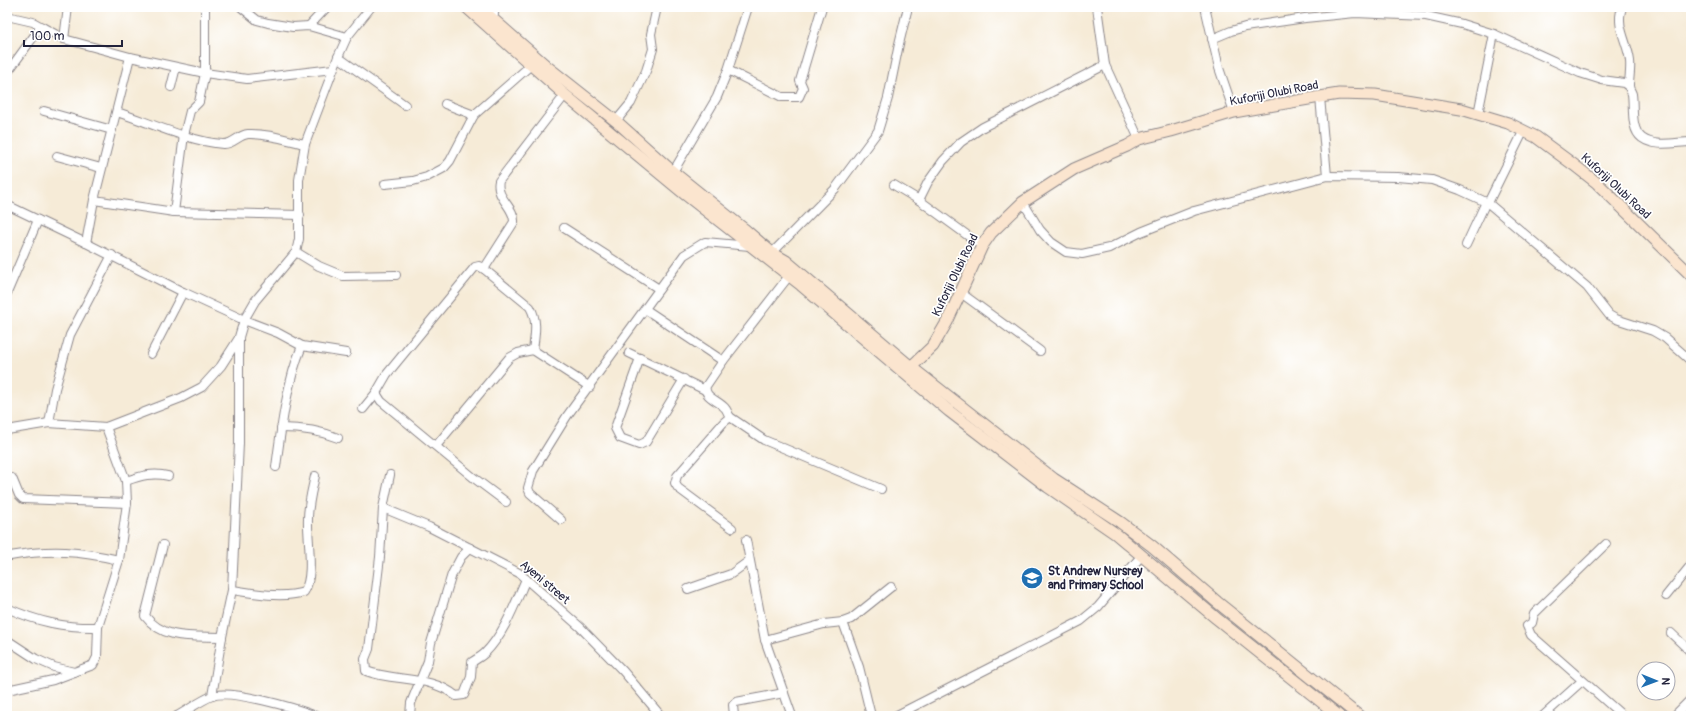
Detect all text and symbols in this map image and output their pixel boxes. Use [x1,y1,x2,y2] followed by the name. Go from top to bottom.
[24,22,122,48] scale bar
[30,29,65,44] text: 100 m
[1228,78,1320,109] street label: Kuforiji Olubi Road
[1578,150,1654,223] street label: Kuforiji Olubi Road
[929,231,982,319] street label: Kuforiji Olubi Road
[517,557,573,608] street label: Ayeni street
[1048,564,1144,593] place label: St Andrew Nursrey and Primary School
[1019,565,1045,591] school or university icon: St Andrew Nursrey and Primary School
[1636,661,1676,701] north arrow
[1659,677,1672,686] text: N

